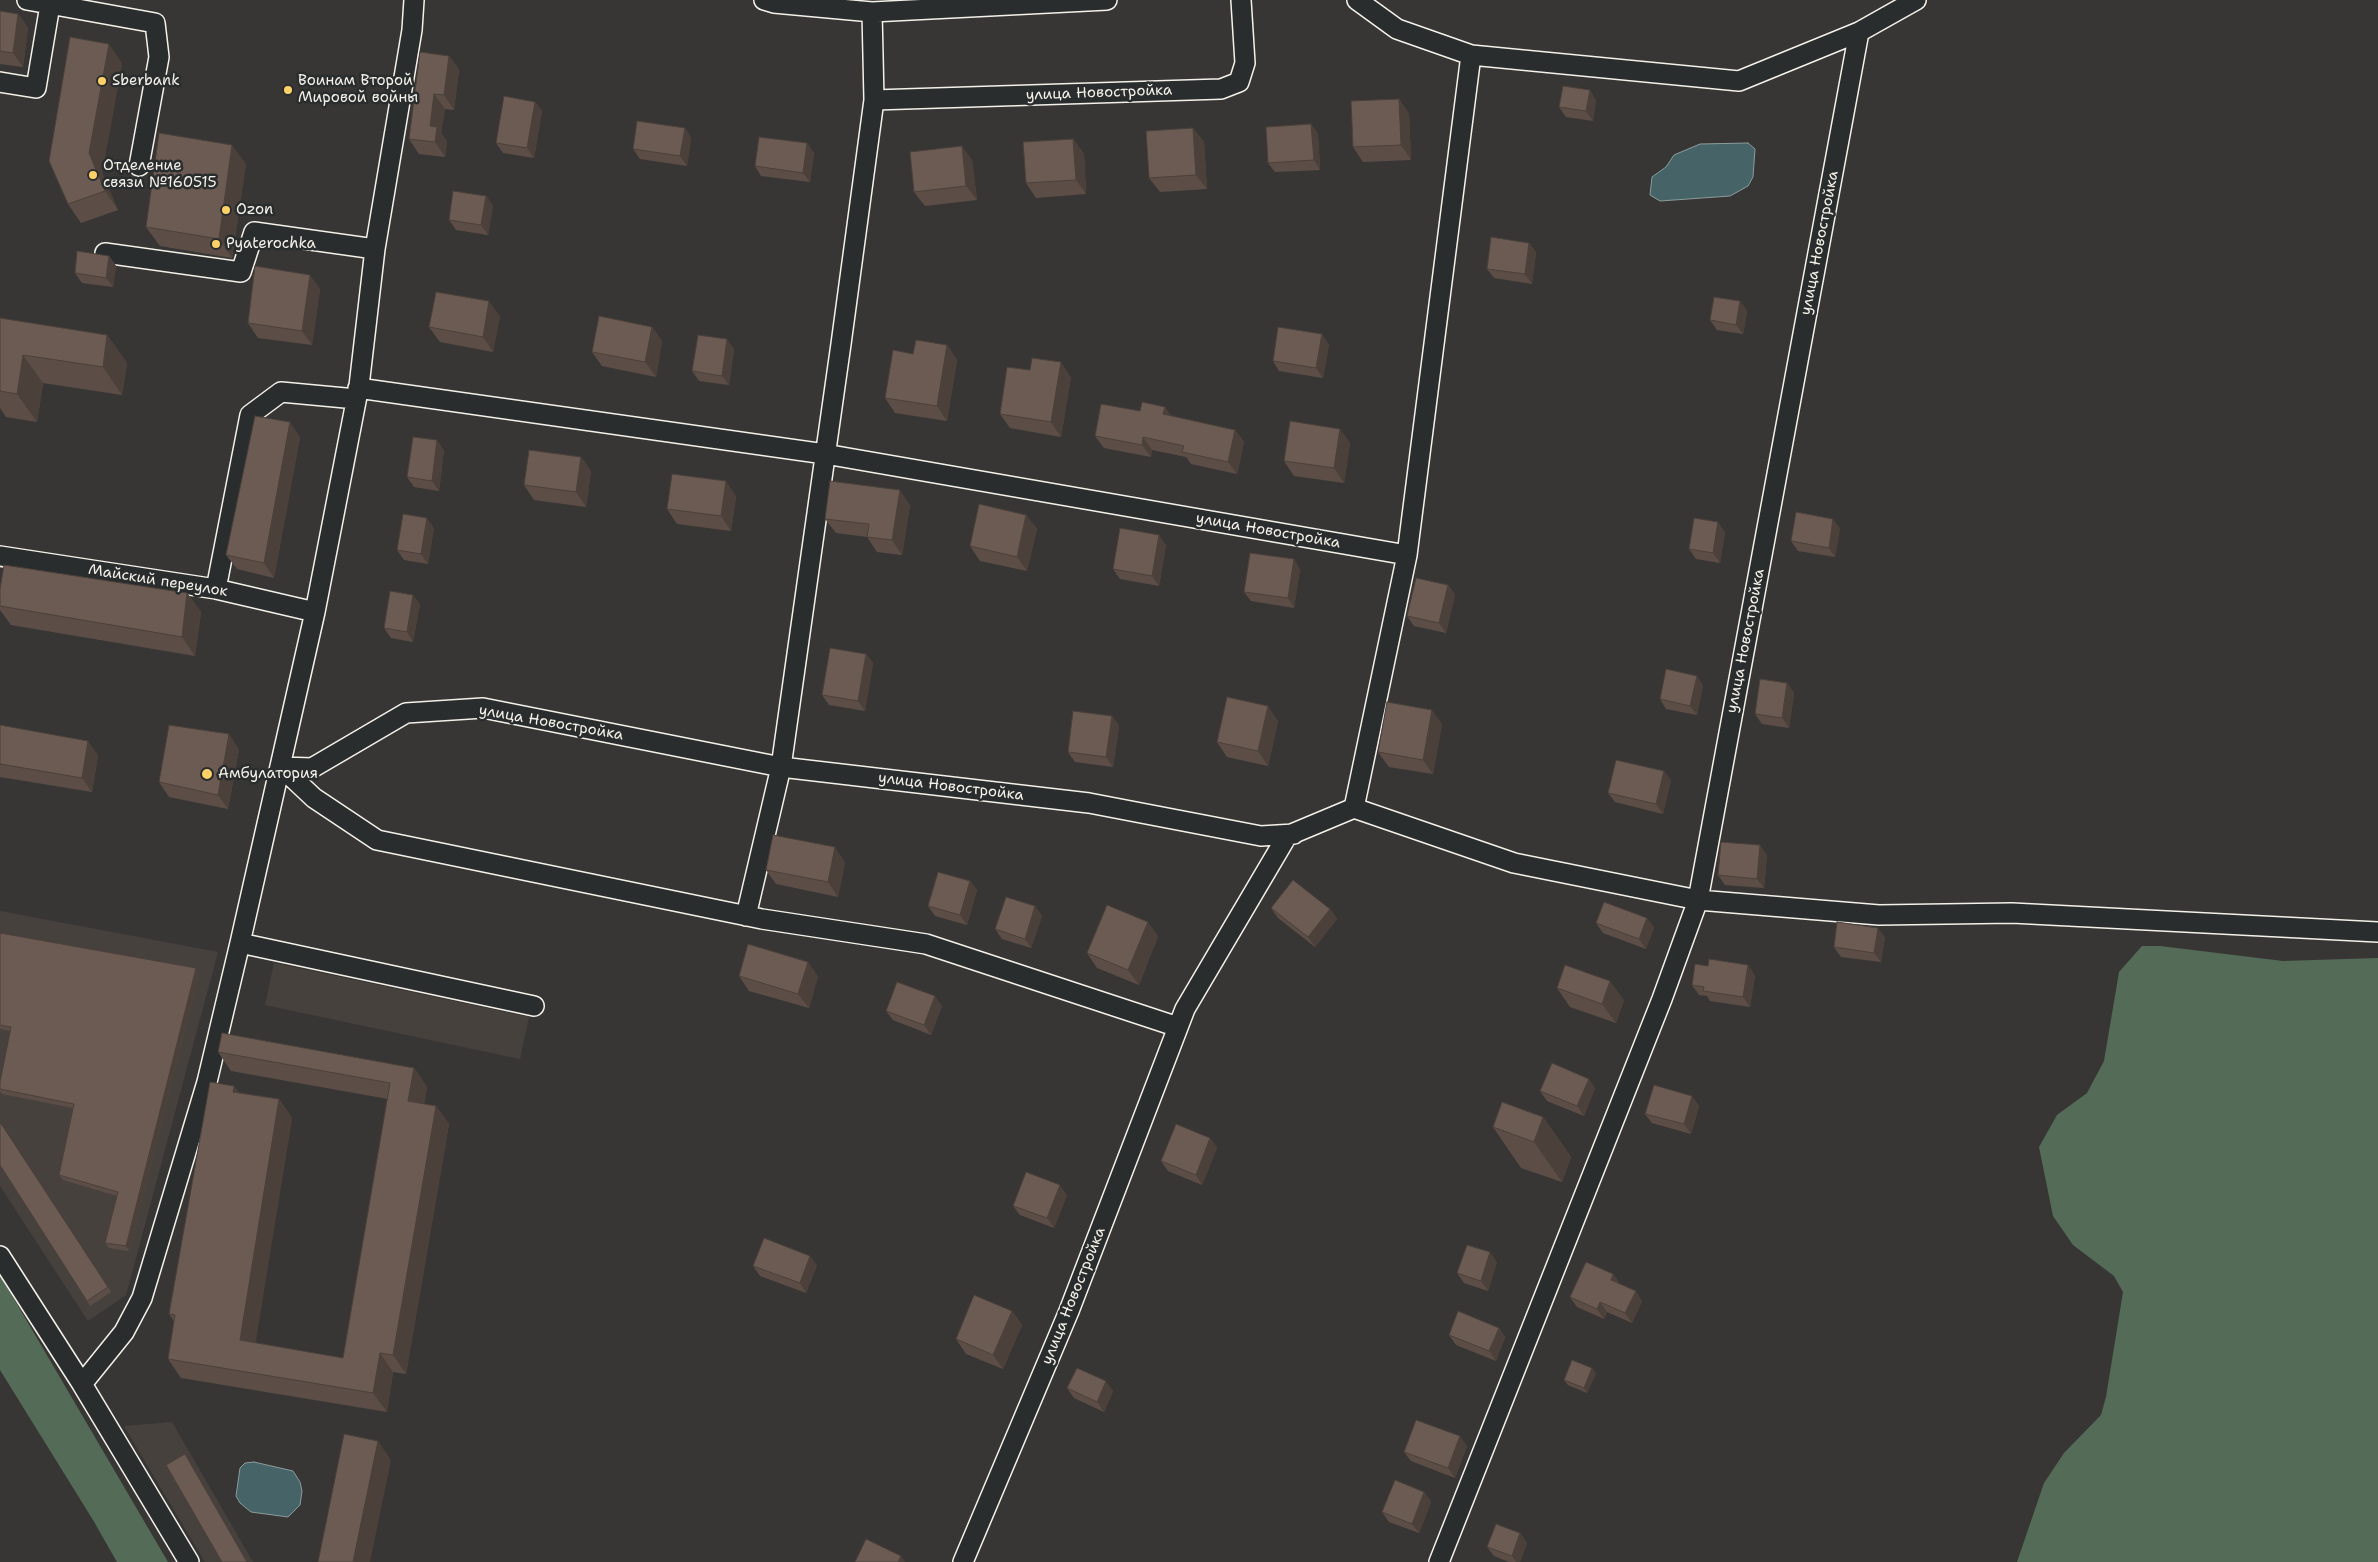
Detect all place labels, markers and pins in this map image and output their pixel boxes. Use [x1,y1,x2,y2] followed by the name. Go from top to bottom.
[112,72,180,90] place label: Sberbank
[298,72,418,107] place label: Воинам Второй Мировой войны
[96,75,108,87] marker: Sberbank
[282,84,294,96] marker: Воинам Второй Мировой войны
[103,157,217,192] place label: Отделение связи №160515
[87,169,99,181] marker: Отделение связи №160515
[236,201,273,219] place label: Ozon
[220,204,232,216] marker: Ozon
[226,235,316,253] place label: Pyaterochka
[210,238,222,250] marker: Pyaterochka
[218,765,318,783] place label: Амбулатория
[200,767,214,781] marker: Амбулатория

